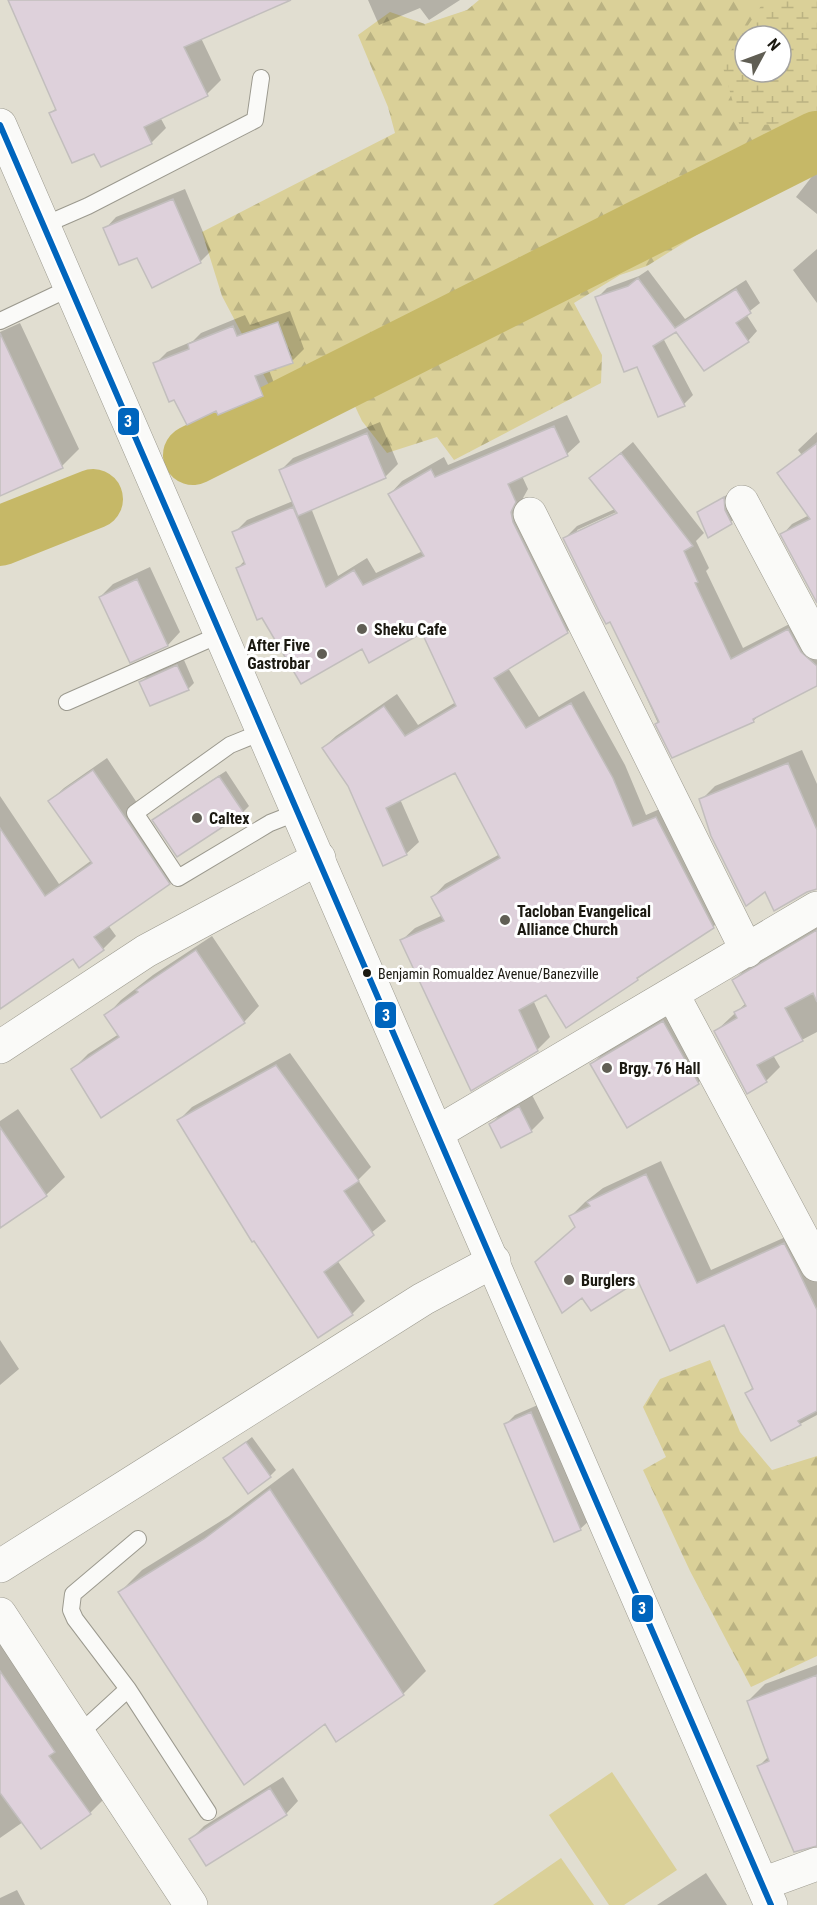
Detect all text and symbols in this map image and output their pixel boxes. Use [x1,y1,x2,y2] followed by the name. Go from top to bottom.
[733,24,793,84] north arrow
[764,35,784,54] text: N
[117,407,140,436] line badge: 3
[124,412,132,431] text: 3
[374,620,447,639] place label: Sheku Cafe
[355,622,369,636] marker: Sheku Cafe
[247,636,310,673] place label: After Five Gastrobar
[315,647,329,661] marker: After Five Gastrobar
[209,809,250,828] place label: Caltex
[190,811,204,825] marker: Caltex
[517,902,651,939] place label: Tacloban Evangelical Alliance Church
[498,913,512,927] marker: Tacloban Evangelical Alliance Church
[378,966,599,982] place label: Benjamin Romualdez Avenue/Banezville
[361,967,373,979] marker: Benjamin Romualdez Avenue/Banezville
[374,1001,397,1029] line badge: 3
[382,1006,390,1025] text: 3
[619,1059,701,1078] place label: Brgy. 76 Hall
[600,1061,614,1075] marker: Brgy. 76 Hall
[581,1271,635,1290] place label: Burglers
[562,1273,576,1287] marker: Burglers
[631,1594,654,1623] line badge: 3
[638,1599,646,1618] text: 3

